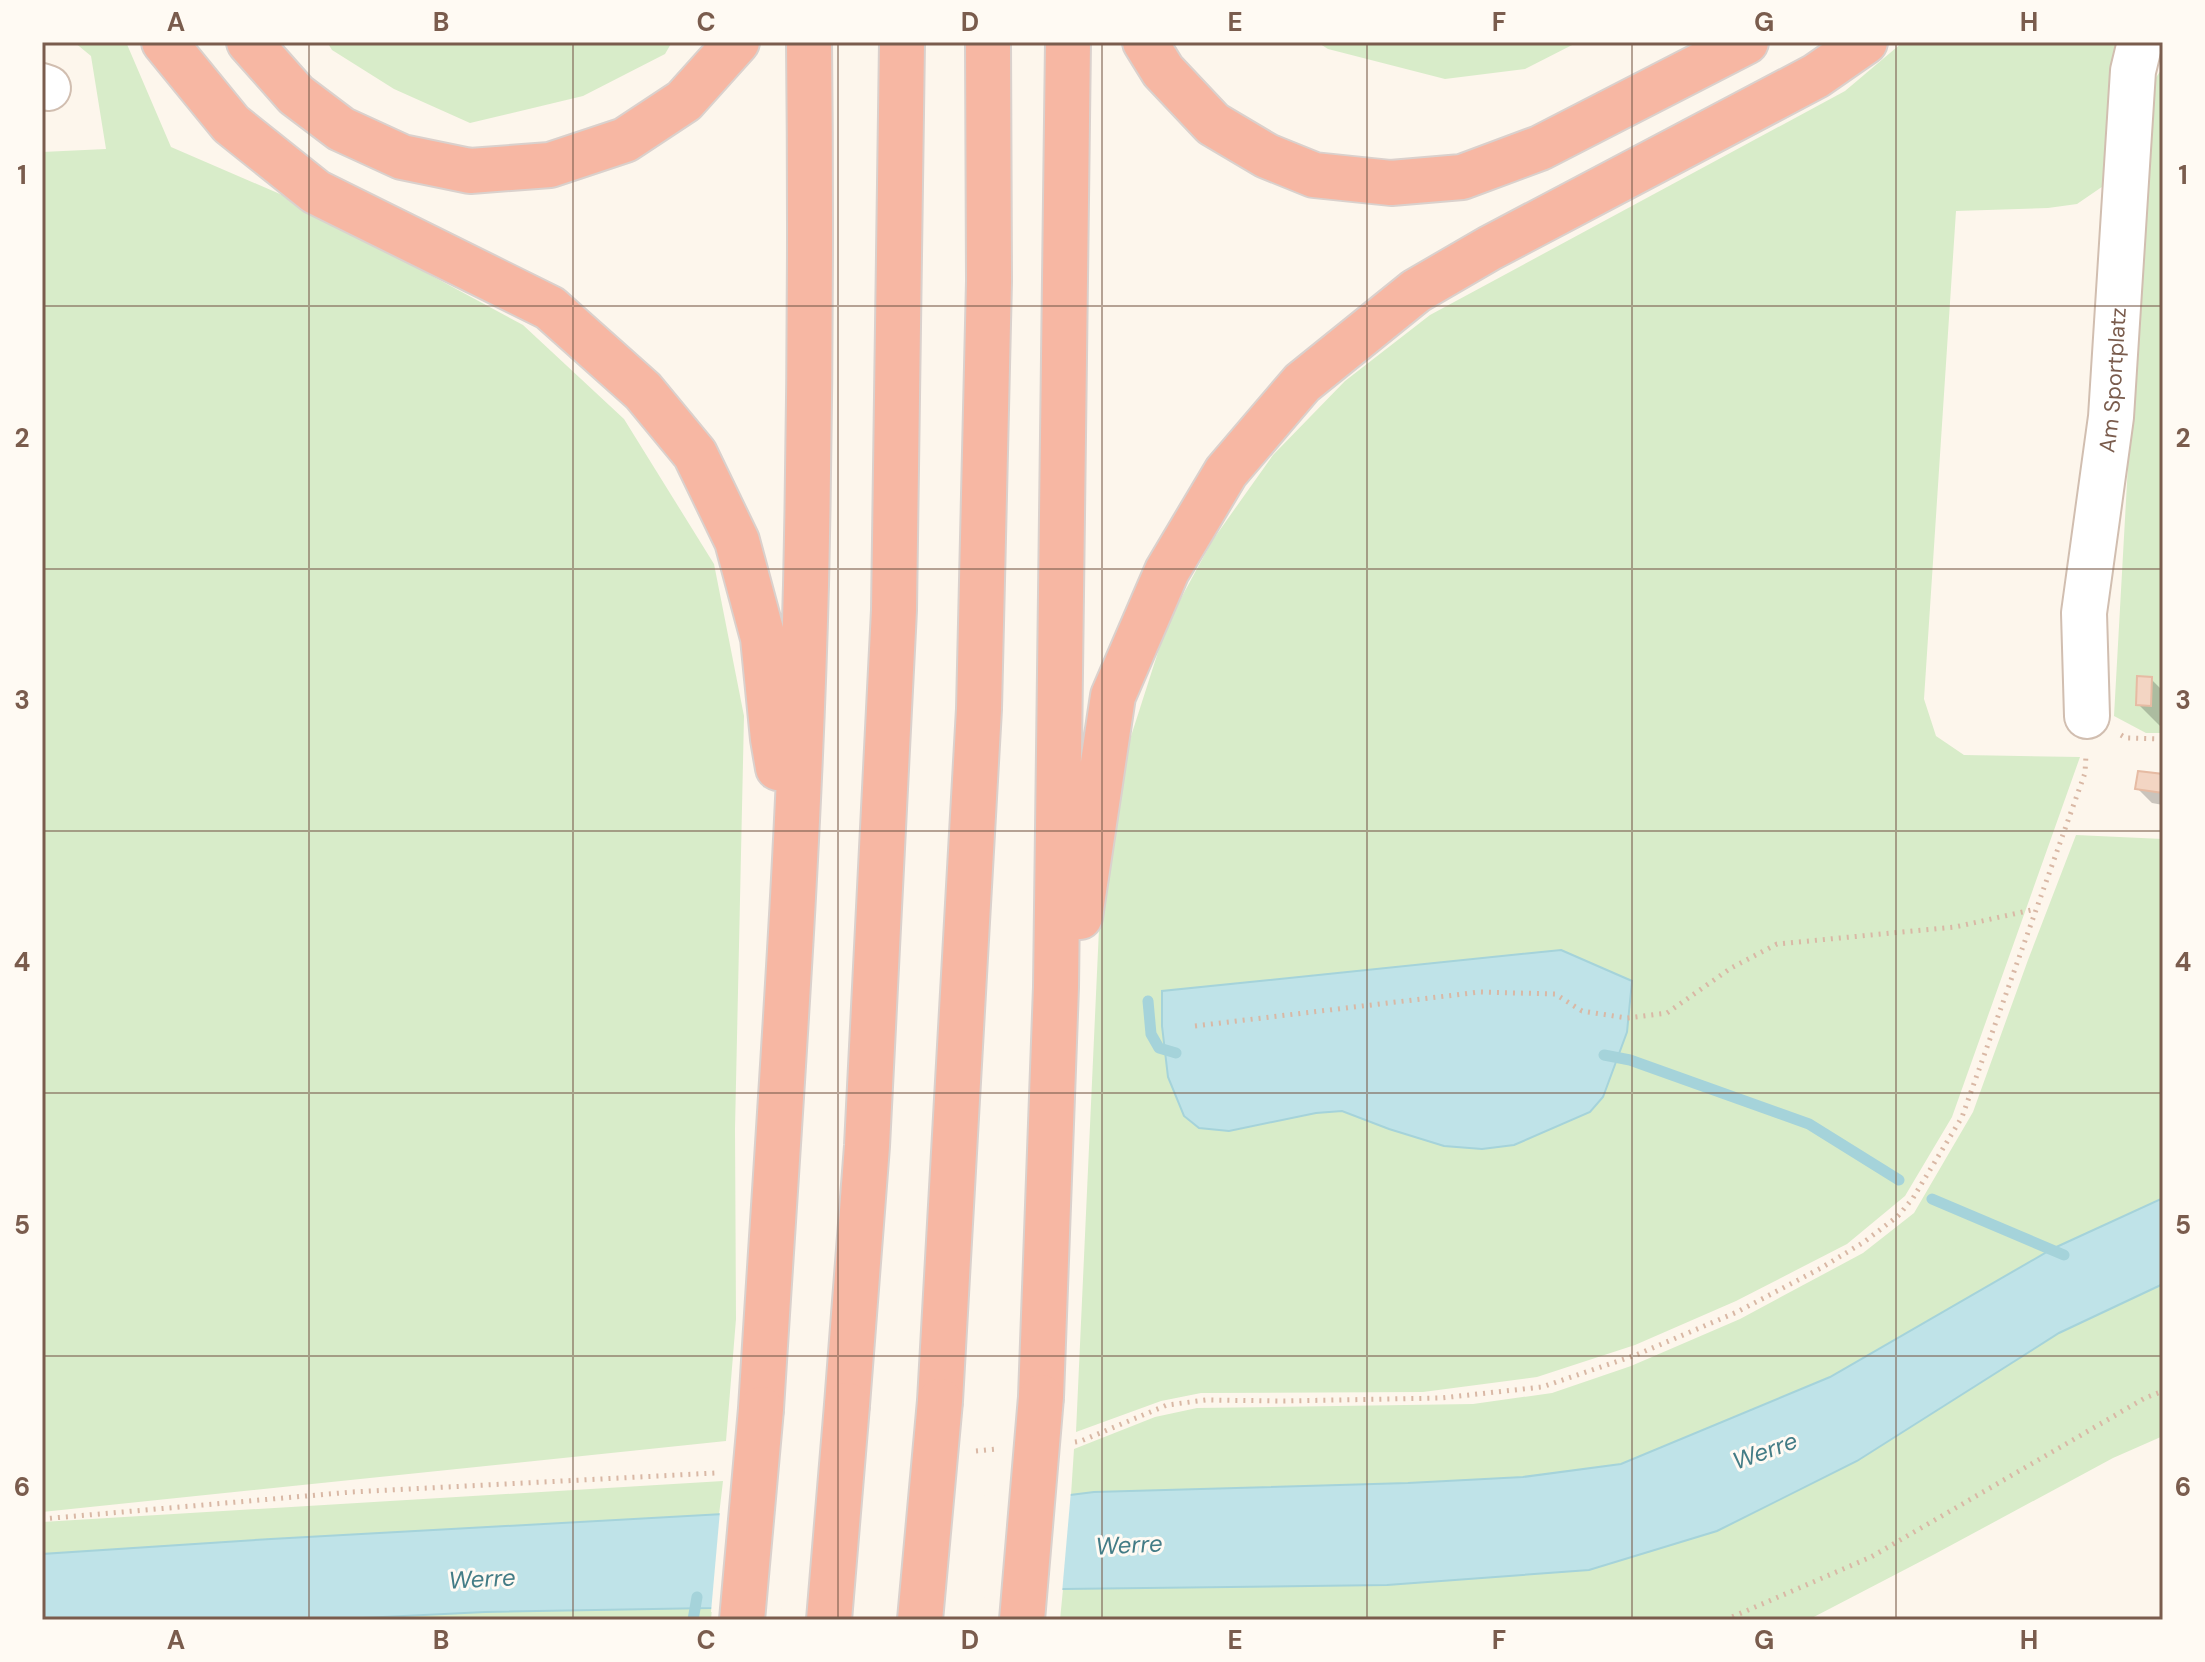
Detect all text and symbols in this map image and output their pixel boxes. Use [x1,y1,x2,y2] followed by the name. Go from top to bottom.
[167,5,185,39] text: A
[433,5,449,39] text: B
[696,5,716,39] text: C
[961,5,979,39] text: D
[1227,5,1243,39] text: E
[1492,5,1506,39] text: F
[1754,5,1774,39] text: G
[2020,5,2038,39] text: H
[17,158,27,192] text: 1
[2178,158,2188,192] text: 1
[2092,306,2133,454] street label: Am Sportplatz
[14,421,30,455] text: 2
[2175,421,2191,455] text: 2
[14,683,30,717] text: 3
[2175,683,2191,717] text: 3
[14,945,30,979] text: 4
[2175,945,2191,979] text: 4
[14,1208,30,1242] text: 5
[2175,1208,2191,1242] text: 5
[1728,1425,1802,1477] water label: Werre
[14,1470,30,1504] text: 6
[2175,1470,2191,1504] text: 6
[1095,1527,1163,1562] water label: Werre
[448,1561,516,1596] water label: Werre
[167,1623,185,1657] text: A
[433,1623,449,1657] text: B
[696,1623,716,1657] text: C
[961,1623,979,1657] text: D
[1227,1623,1243,1657] text: E
[1492,1623,1506,1657] text: F
[1754,1623,1774,1657] text: G
[2020,1623,2038,1657] text: H

